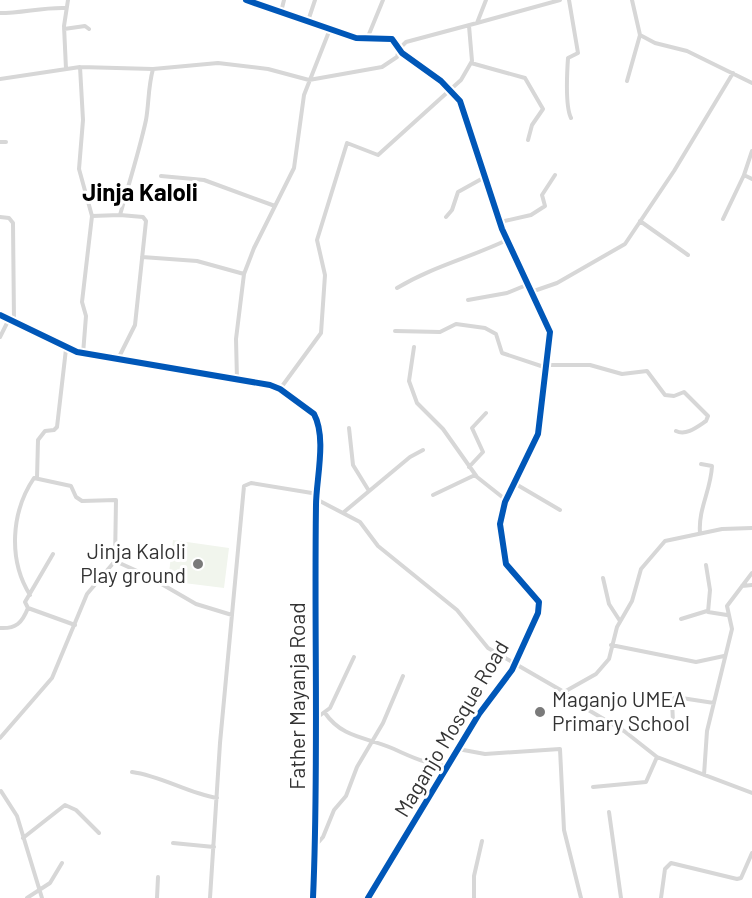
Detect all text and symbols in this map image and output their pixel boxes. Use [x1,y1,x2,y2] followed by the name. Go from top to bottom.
[82,177,198,206] district label: Jinja Kaloli
[80,538,186,587] place label: Jinja Kaloli Play ground
[191,557,205,571] marker: Jinja Kaloli Play ground
[284,602,309,790] street label: Father Mayanja Road
[388,636,513,821] street label: Maganjo Mosque Road
[552,686,690,735] place label: Maganjo UMEA Primary School
[533,705,547,719] marker: Maganjo UMEA Primary School

